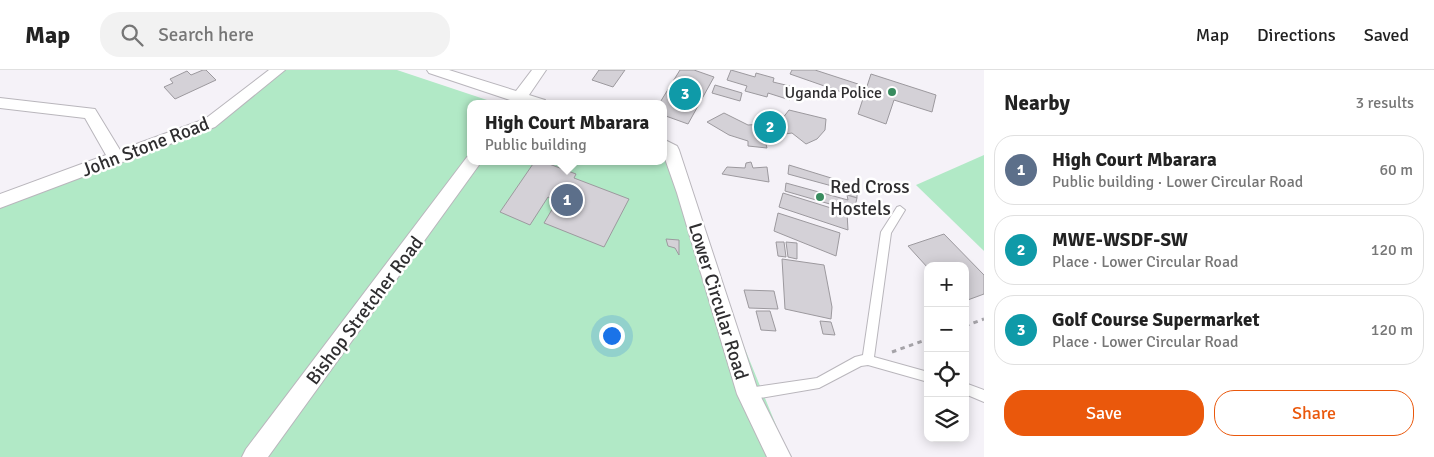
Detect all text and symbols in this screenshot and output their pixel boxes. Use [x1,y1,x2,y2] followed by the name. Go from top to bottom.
[100,12,450,57] search box
[25,20,70,50] text: Map
[118,21,146,49] icon: search
[158,23,254,47] text: Search here
[1196,24,1229,46] text: Map
[1257,24,1336,46] text: Directions
[1364,24,1409,46] text: Saved
[669,75,701,113] pin: 3
[785,83,882,103] place label: Uganda Police
[886,86,898,98] marker: Uganda Police
[1004,90,1070,116] text: Nearby
[1355,93,1414,113] text: 3 results
[467,100,667,165] popup
[754,108,786,146] pin: 2
[485,111,649,135] text: High Court Mbarara
[78,112,213,182] street label: John Stone Road
[485,135,587,155] text: Public building
[1052,148,1217,172] text: High Court Mbarara
[1017,160,1025,180] text: 1
[1379,160,1413,180] text: 60 m
[1052,172,1303,192] text: Public building · Lower Circular Road
[830,175,910,221] place label: Red Cross Hostels
[551,181,583,219] pin: 1
[814,191,826,203] marker: Red Cross Hostels
[683,220,753,383] street label: Lower Circular Road
[1052,228,1188,252] text: MWE-WSDF-SW
[301,232,429,390] street label: Bishop Stretcher Road
[1017,240,1025,260] text: 2
[1371,240,1413,260] text: 120 m
[1052,252,1238,272] text: Place · Lower Circular Road
[924,262,969,442] map controls
[924,262,969,307] button: +
[924,307,969,352] button: −
[1052,308,1260,332] text: Golf Course Supermarket
[1017,320,1025,340] text: 3
[1371,320,1413,340] text: 120 m
[599,323,625,349] your location
[1052,332,1238,352] text: Place · Lower Circular Road
[924,352,969,397] button: locate
[1004,390,1204,436] button: Save
[1214,390,1414,436] button: Share
[924,397,969,442] button: layers

